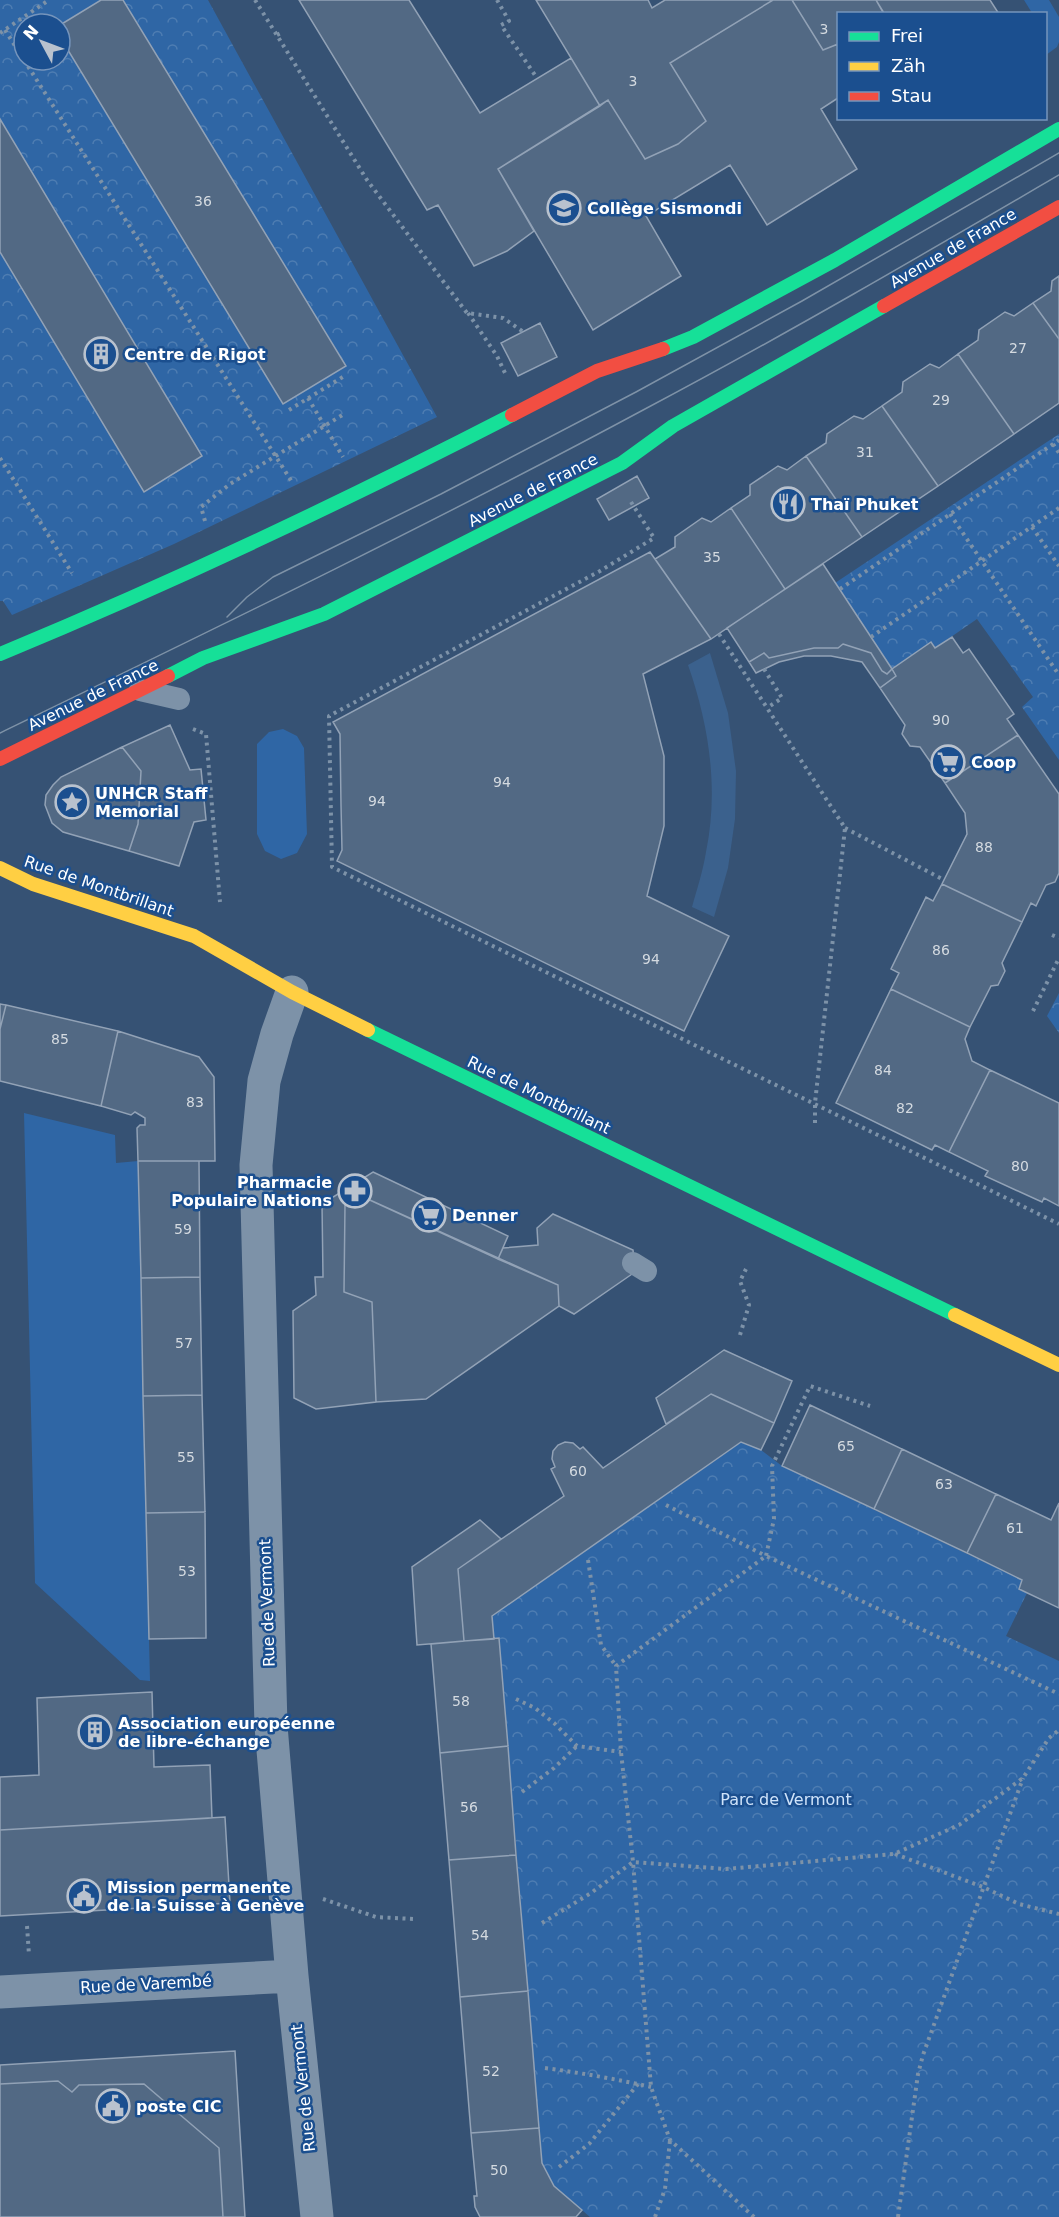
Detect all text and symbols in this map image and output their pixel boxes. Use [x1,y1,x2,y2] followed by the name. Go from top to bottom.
[12,12,72,72] north arrow
[837,12,1047,120] legend
[19,21,43,44] text: N
[820,21,828,37] house number: 3
[891,25,923,46] text: Frei
[891,55,926,76] text: Zäh
[629,73,637,89] house number: 3
[891,85,932,106] text: Stau
[546,190,582,226] school or university icon: Collège Sismondi
[194,193,212,209] house number: 36
[587,199,742,218] place label: Collège Sismondi
[886,204,1020,292] street label: Avenue de France
[83,336,119,372] building icon: Centre de Rigot
[1009,340,1027,356] house number: 27
[124,345,266,364] place label: Centre de Rigot
[932,392,950,408] house number: 29
[856,444,874,460] house number: 31
[465,449,601,531] street label: Avenue de France
[770,486,806,522] restaurant icon: Thaï Phuket
[811,495,919,514] place label: Thaï Phuket
[703,549,721,565] house number: 35
[25,655,161,735] street label: Avenue de France
[932,712,950,728] house number: 90
[930,744,966,780] supermarket icon: Coop
[971,753,1016,772] place label: Coop
[493,774,511,790] house number: 94
[54,784,90,820] place icon: UNHCR Staff Memorial
[95,784,208,821] place label: UNHCR Staff Memorial
[368,793,386,809] house number: 94
[975,839,993,855] house number: 88
[22,851,176,921] street label: Rue de Montbrillant
[932,942,950,958] house number: 86
[642,951,660,967] house number: 94
[51,1031,69,1047] house number: 85
[464,1052,614,1138] street label: Rue de Montbrillant
[874,1062,892,1078] house number: 84
[186,1094,204,1110] house number: 83
[896,1100,914,1116] house number: 82
[1011,1158,1029,1174] house number: 80
[171,1173,332,1210] place label: Pharmacie Populaire Nations
[337,1173,373,1209] pharmacy icon: Pharmacie Populaire Nations
[411,1197,447,1233] supermarket icon: Denner
[452,1206,518,1225] place label: Denner
[174,1221,192,1237] house number: 59
[175,1335,193,1351] house number: 57
[837,1438,855,1454] house number: 65
[177,1449,195,1465] house number: 55
[569,1463,587,1479] house number: 60
[935,1476,953,1492] house number: 63
[1006,1520,1024,1536] house number: 61
[255,1539,279,1667] street label: Rue de Vermont
[178,1563,196,1579] house number: 53
[452,1693,470,1709] house number: 58
[77,1714,113,1750] building icon: Association européenne de libre-échange
[118,1714,335,1751] place label: Association européenne de libre-échange
[720,1790,852,1809] park label: Parc de Vermont
[460,1799,478,1815] house number: 56
[66,1878,102,1914] public building icon: Mission permanente de la Suisse à Genève
[107,1878,305,1915] place label: Mission permanente de la Suisse à Genève
[471,1927,489,1943] house number: 54
[80,1971,212,1997] street label: Rue de Varembé
[287,2023,319,2153] street label: Rue de Vermont
[482,2063,500,2079] house number: 52
[95,2088,131,2124] public building icon: poste CIC
[136,2097,221,2116] place label: poste CIC
[490,2162,508,2178] house number: 50

